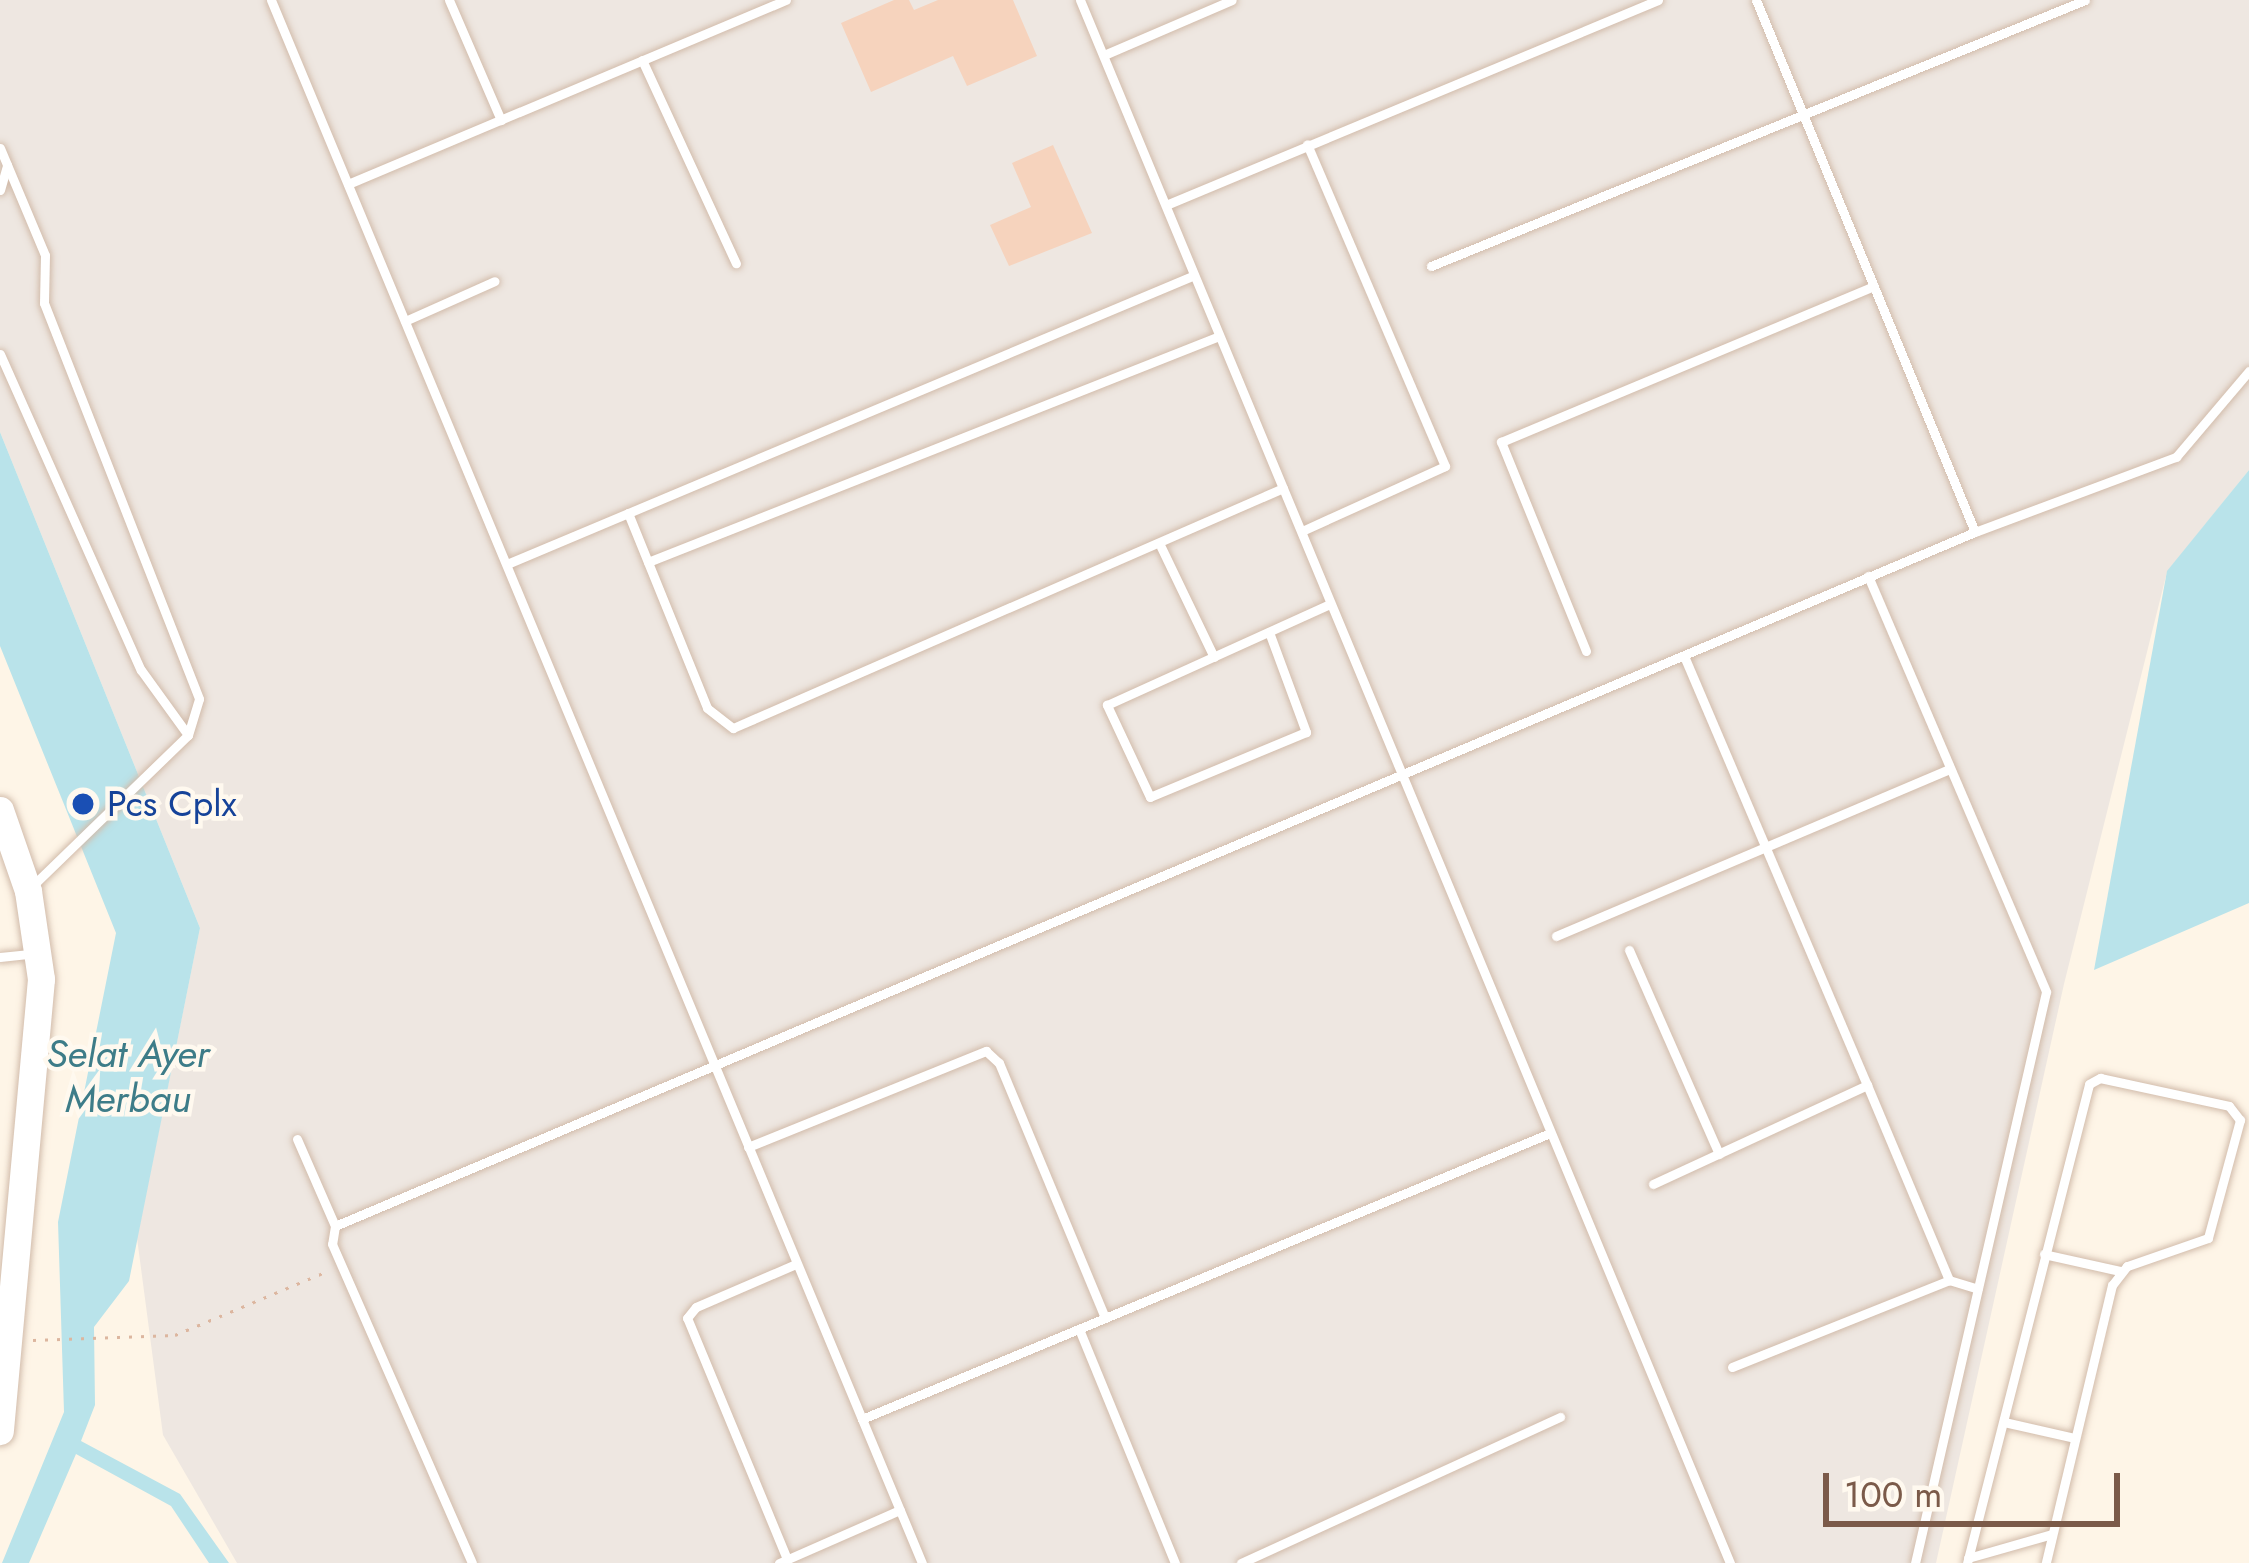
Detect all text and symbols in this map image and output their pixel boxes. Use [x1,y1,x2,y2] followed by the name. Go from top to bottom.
[107,782,237,826] place label: Pcs Cplx
[70,791,96,817] marker: Pcs Cplx
[47,1032,209,1123] water label: Selat Ayer Merbau
[1829,1449,2126,1523] scale bar
[1844,1468,1942,1520] text: 100 m

